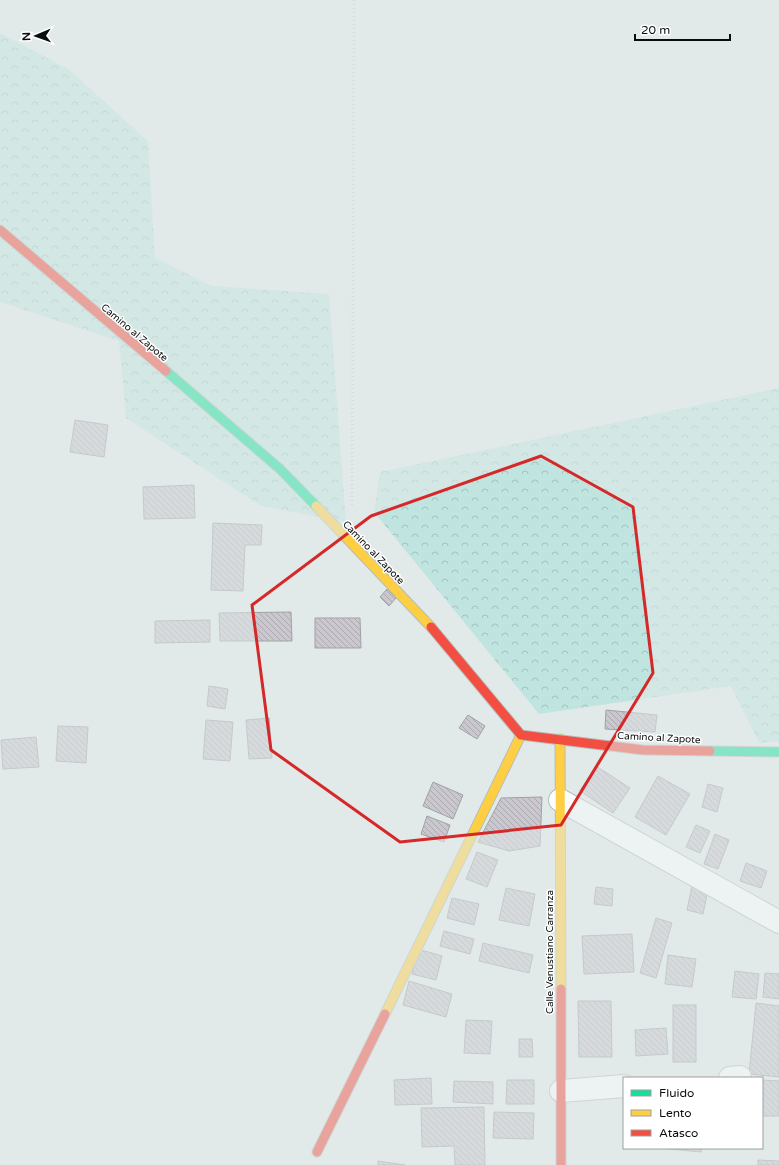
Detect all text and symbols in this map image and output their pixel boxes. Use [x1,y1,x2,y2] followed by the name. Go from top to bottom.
[16,16,56,56] north arrow
[635,16,730,42] scale bar
[641,23,670,37] text: 20 m
[20,32,33,41] text: N
[99,301,170,364] street label: Camino al Zapote
[340,518,407,587] street label: Camino al Zapote
[617,730,701,746] street label: Camino al Zapote
[544,890,556,1014] street label: Calle Venustiano Carranza
[623,1077,763,1149] legend
[659,1086,694,1100] text: Fluido
[659,1106,692,1120] text: Lento
[659,1126,698,1140] text: Atasco

